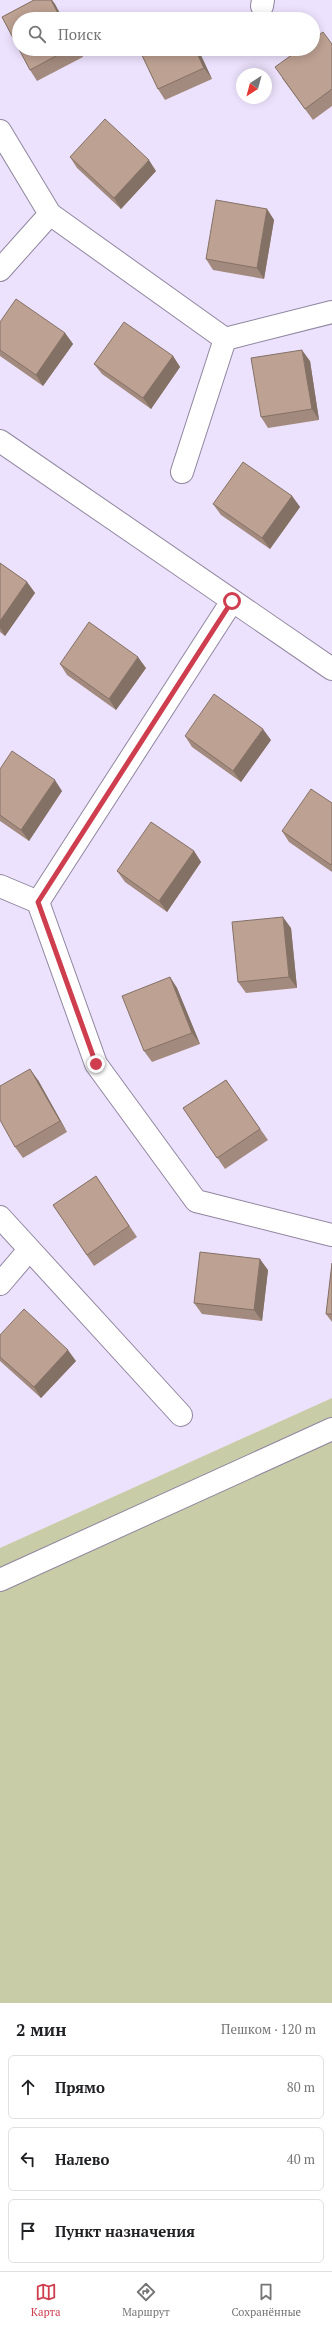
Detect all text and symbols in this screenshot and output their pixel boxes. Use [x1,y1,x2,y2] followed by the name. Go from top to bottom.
[12,12,320,56] search box
[26,23,48,45] icon: search
[58,24,101,44] text: Поиск
[236,68,272,104] north arrow
[223,592,241,610] route start
[87,1055,105,1073] route end
[16,2018,66,2041] text: 2 мин
[221,2020,316,2038] text: Пешком · 120 m
[17,2076,39,2098] icon: ahead
[55,2077,105,2097] text: Прямо
[287,2078,315,2096] text: 80 m
[17,2148,39,2170] icon: left
[55,2149,109,2169] text: Налево
[287,2150,315,2168] text: 40 m
[17,2220,39,2242] icon: arrive
[55,2221,195,2241] text: Пункт назначения
[31,2281,61,2319] tab: Карта
[122,2281,170,2319] tab: Маршрут
[231,2281,301,2319] tab: Сохранённые

